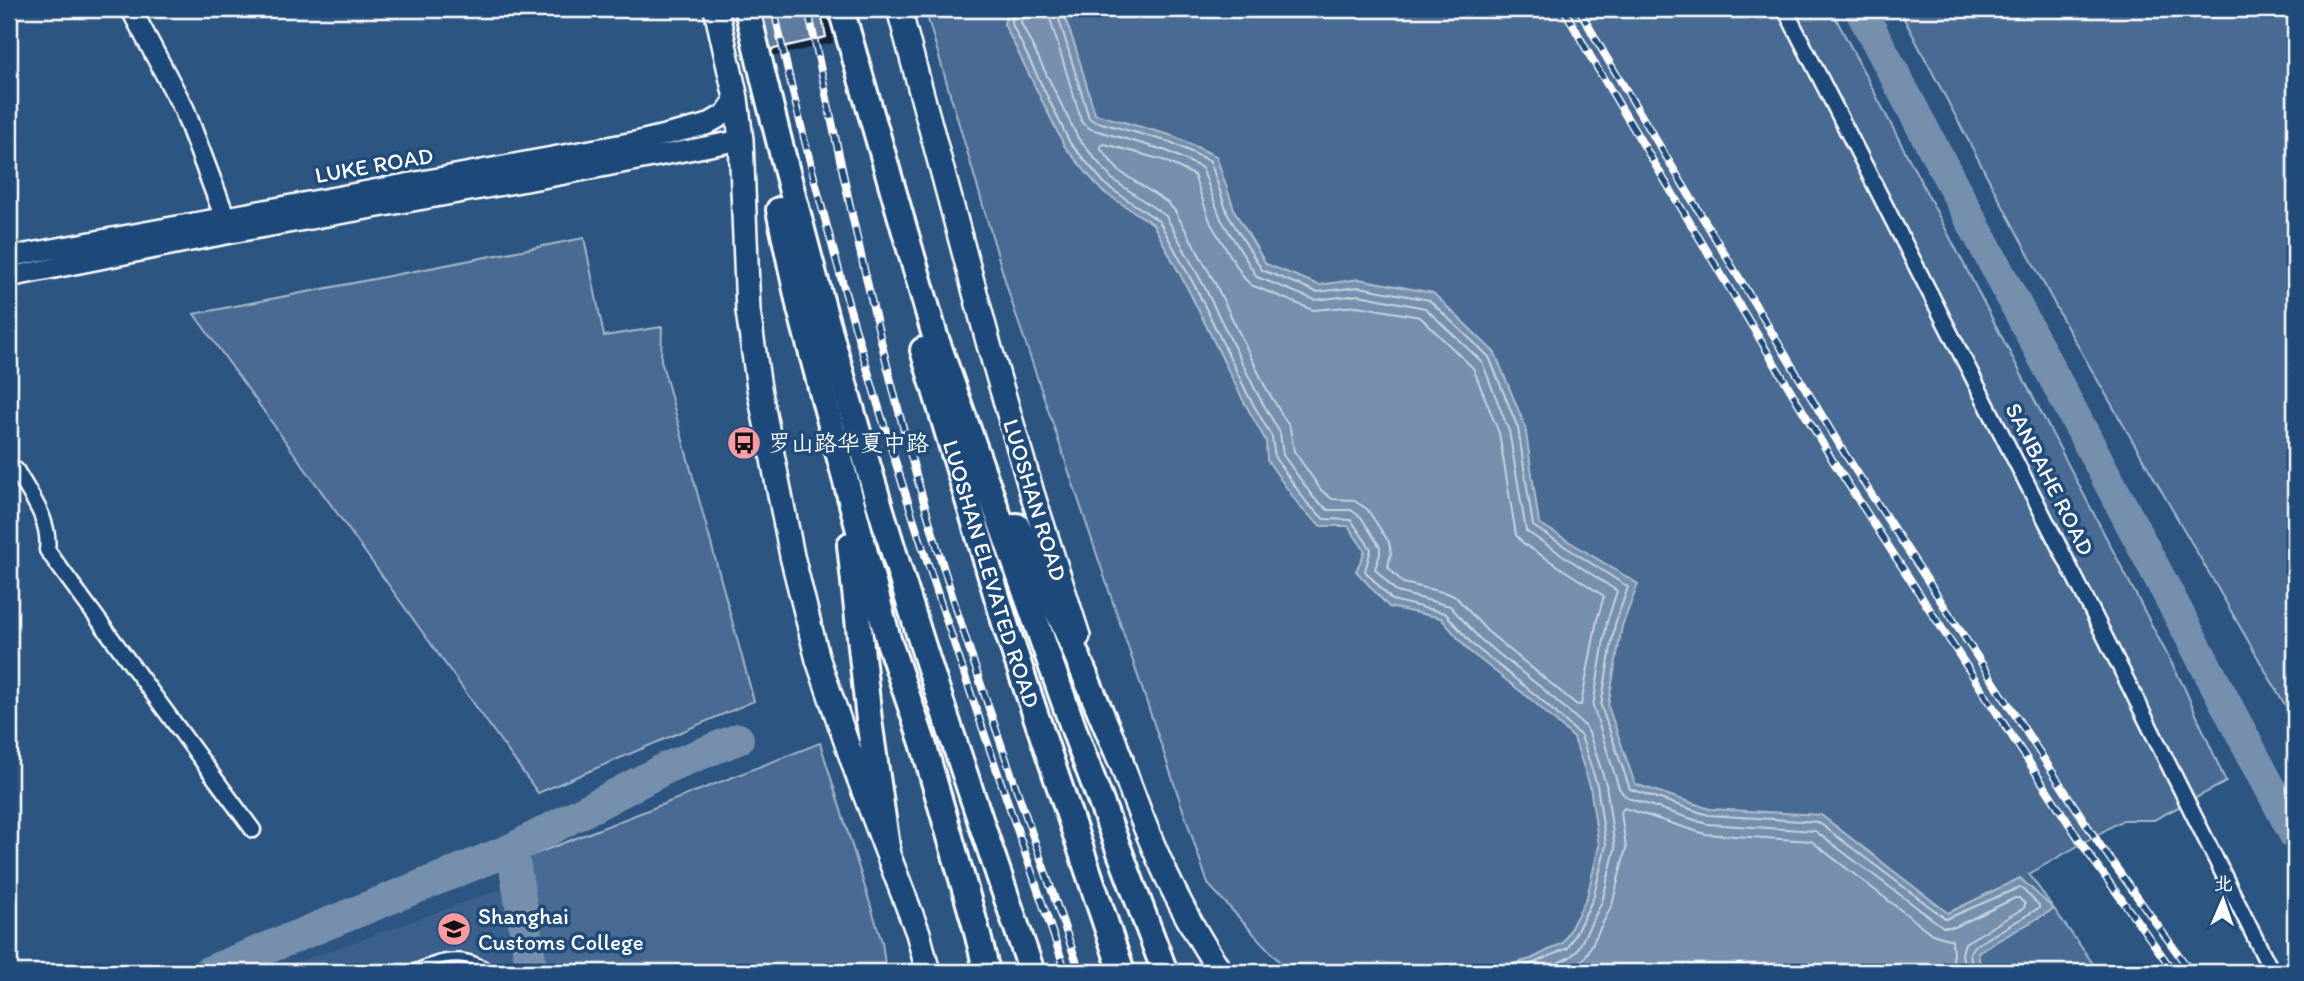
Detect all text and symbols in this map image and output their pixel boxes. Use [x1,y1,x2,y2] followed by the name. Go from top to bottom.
[313,141,435,189] street label: LUKE ROAD
[1999,398,2101,560] street label: SANBAHE ROAD
[997,416,1073,584] street label: LUOSHAN ROAD
[725,424,763,462] bus stop icon: 罗山路华夏中路
[768,429,929,457] place label: 罗山路华夏中路
[937,437,1046,711] street label: LUOSHAN ELEVATED ROAD
[2188,866,2258,936] north arrow
[2214,872,2233,895] text: 北
[478,902,644,956] place label: Shanghai Customs College
[435,910,473,948] school or university icon: Shanghai Customs College

